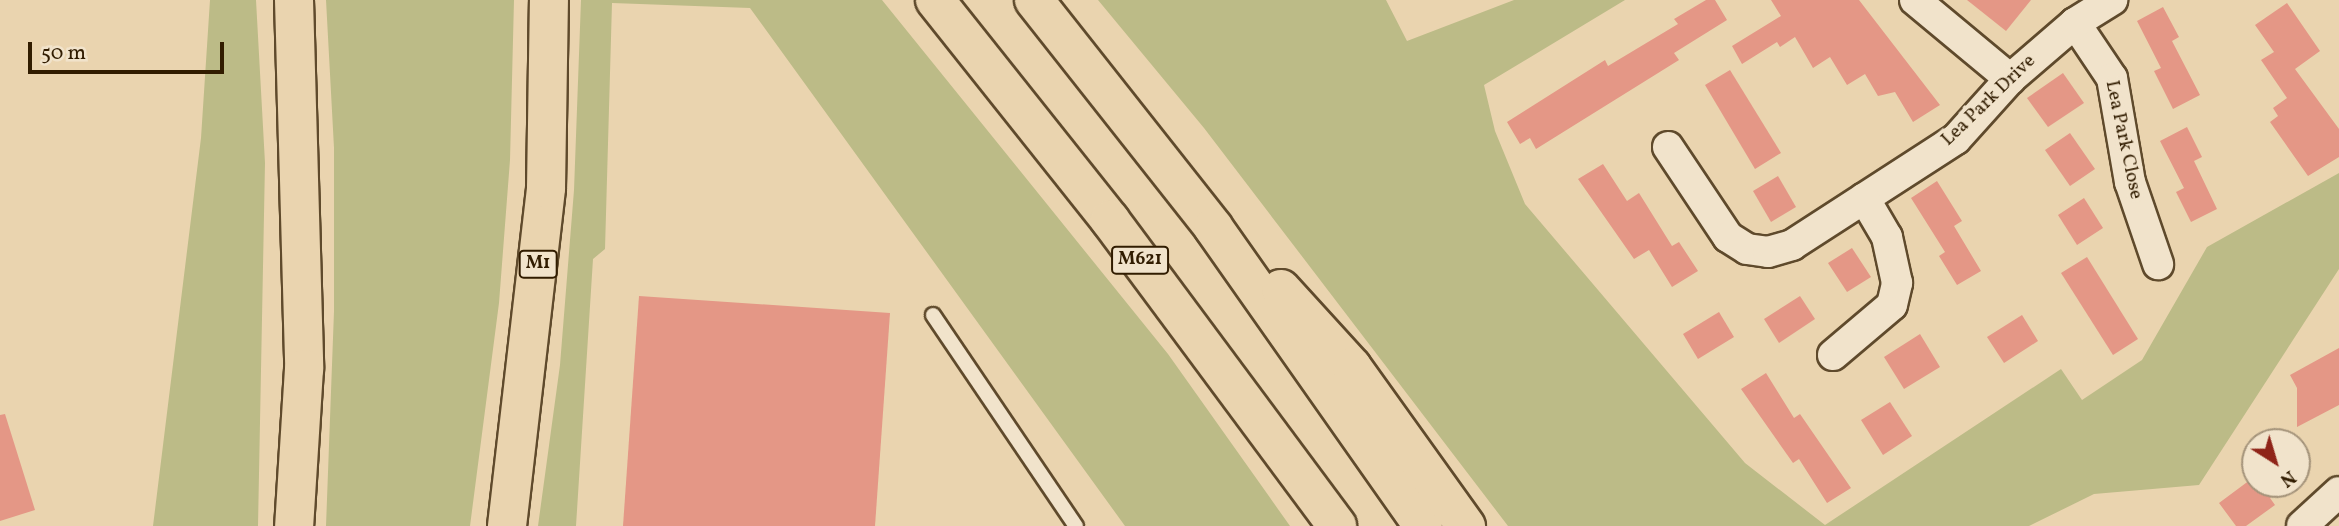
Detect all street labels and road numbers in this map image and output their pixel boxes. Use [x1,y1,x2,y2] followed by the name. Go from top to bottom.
[1937,50,2041,152] street label: Lea Park Drive
[2099,79,2147,201] street label: Lea Park Close
[1110,246,1170,274] road number: M621
[517,250,559,278] road number: M1

